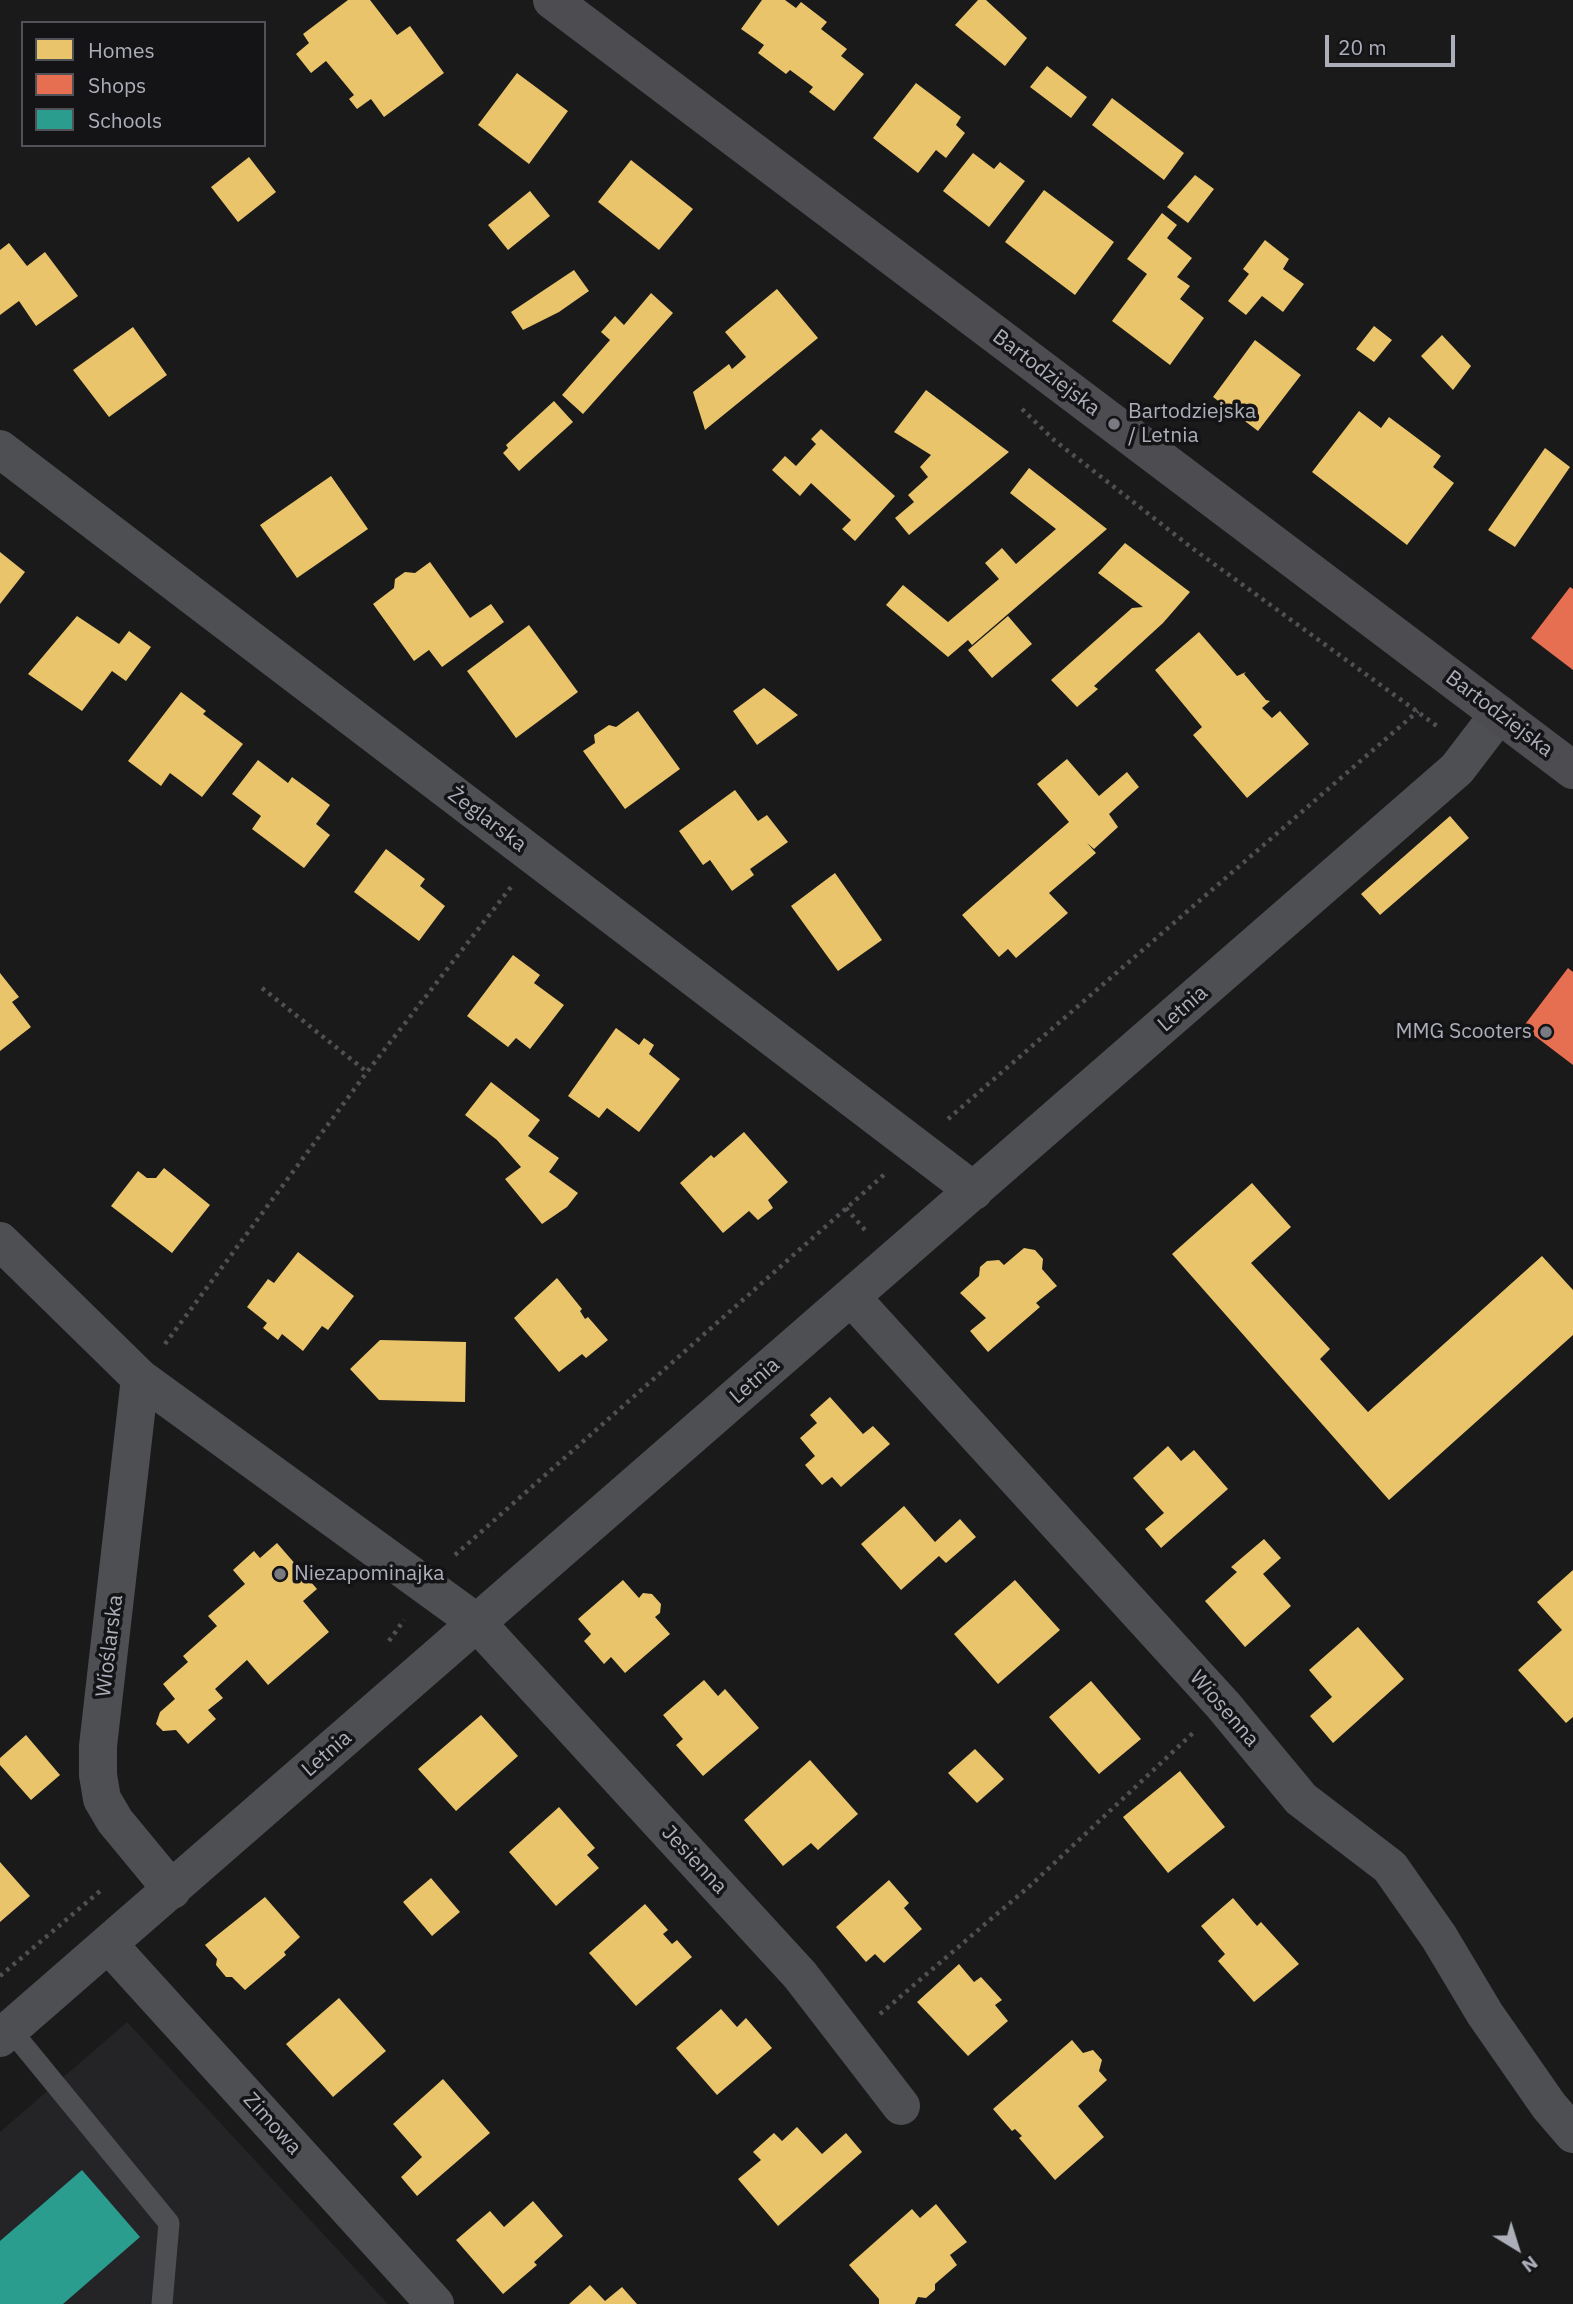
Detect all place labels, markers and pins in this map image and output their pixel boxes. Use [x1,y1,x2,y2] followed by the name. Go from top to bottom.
[1128,399,1256,449] place label: Bartodziejska / Letnia
[1106,416,1122,432] marker: Bartodziejska / Letnia
[1395,1019,1532,1045] place label: MMG Scooters
[1538,1024,1554,1040] marker: MMG Scooters
[294,1561,445,1587] place label: Niezapominajka
[272,1566,288,1582] marker: Niezapominajka

